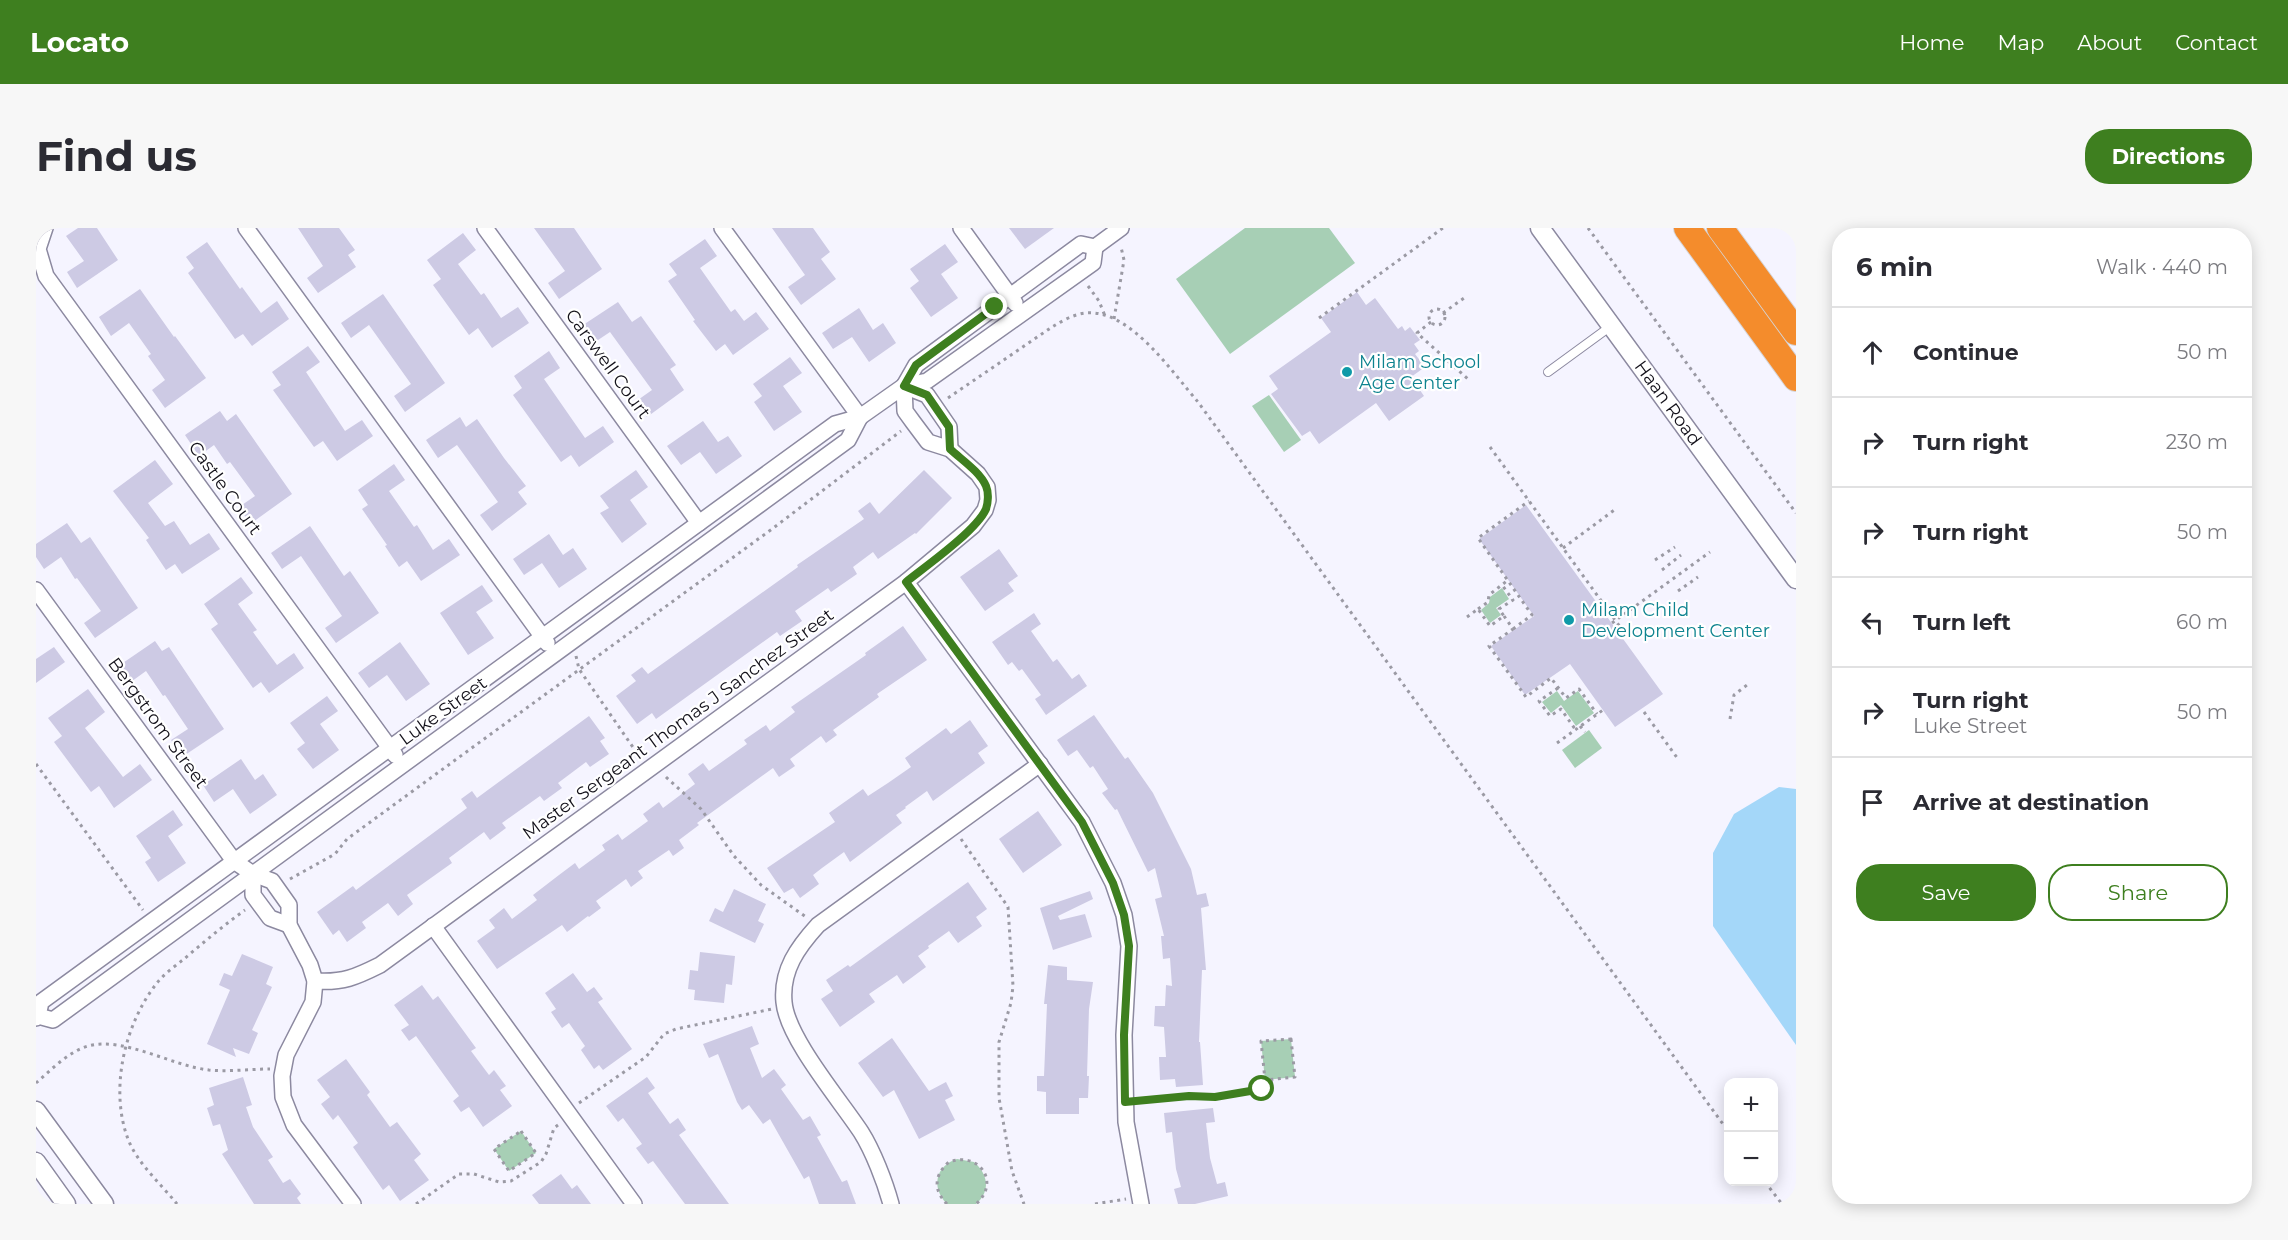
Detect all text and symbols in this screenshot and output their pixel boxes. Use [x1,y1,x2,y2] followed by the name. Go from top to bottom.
[30,25,129,59] text: Locato
[1899,30,1964,55] text: Home
[1997,30,2044,55] text: Map
[2077,30,2142,55] text: About
[2175,30,2258,55] text: Contact
[2085,129,2252,184] button: Directions
[36,130,197,182] text: Find us
[1856,251,1933,283] text: 6 min
[2096,255,2228,279] text: Walk · 440 m
[981,293,1007,319] route end
[561,305,655,423] street label: Carswell Court
[1856,336,1889,369] icon: ahead
[1913,339,2019,366] text: Continue
[2177,340,2228,364] text: 50 m
[1359,351,1481,394] place label: Milam School Age Center
[1630,356,1706,450] street label: Haan Road
[1340,365,1354,379] marker: Milam School Age Center
[1856,426,1889,459] icon: right
[1913,429,2028,456] text: Turn right
[2166,430,2228,454] text: 230 m
[184,437,266,539] street label: Castle Court
[1856,516,1889,549] icon: right
[1913,519,2028,546] text: Turn right
[2177,520,2228,544] text: 50 m
[1581,599,1770,642] place label: Milam Child Development Center
[518,604,838,844] street label: Master Sergeant Thomas J Sanchez Street
[1856,606,1889,639] icon: left
[1913,609,2011,636] text: Turn left
[2176,610,2228,634] text: 60 m
[1562,613,1576,627] marker: Milam Child Development Center
[103,653,213,793] street label: Bergstrom Street
[395,672,491,750] street label: Luke Street
[1913,687,2028,714] text: Turn right
[1856,696,1889,729] icon: right
[2177,700,2228,724] text: 50 m
[1913,714,2027,738] text: Luke Street
[1856,786,1889,819] icon: arrive
[1913,789,2149,816] text: Arrive at destination
[1856,864,2036,921] button: Save
[2048,864,2228,921] button: Share
[1248,1075,1274,1101] route start
[1724,1078,1778,1186] map controls
[1724,1078,1778,1132] button: +
[1724,1132,1778,1186] button: −

